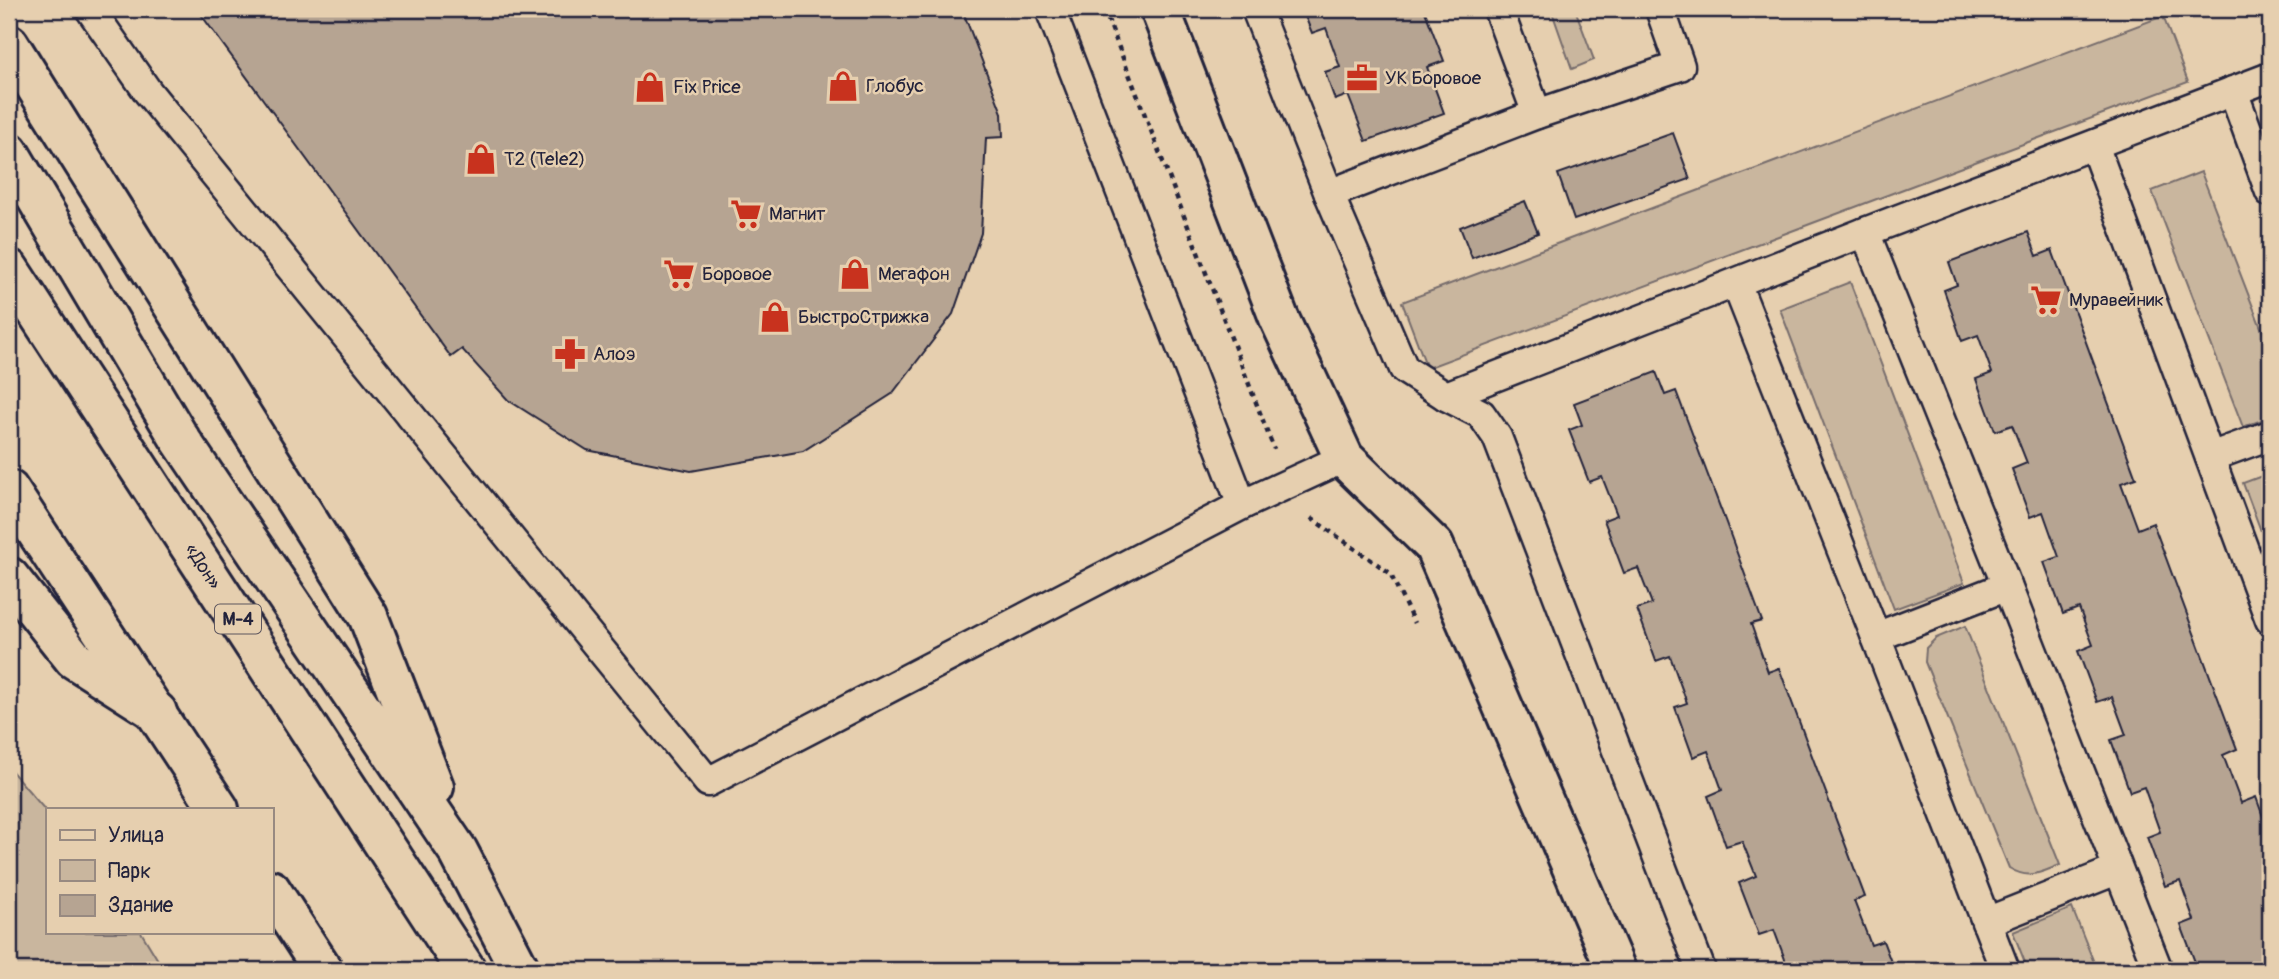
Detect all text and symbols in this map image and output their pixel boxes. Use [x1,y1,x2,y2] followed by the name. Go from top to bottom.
[1345,61,1379,95] office icon: УК Боровое
[1385,66,1482,90] place label: УК Боровое
[826,69,860,103] shop icon: Глобус
[633,70,667,104] shop icon: Fix Price
[866,74,924,98] place label: Глобус
[673,75,741,99] place label: Fix Price
[464,142,498,176] shop icon: T2 (Tele2)
[504,147,585,171] place label: T2 (Tele2)
[729,197,763,231] supermarket icon: Магнит
[769,202,826,226] place label: Магнит
[662,257,696,291] supermarket icon: Боровое
[838,257,872,291] shop icon: Мегафон
[702,262,772,286] place label: Боровое
[878,262,949,286] place label: Мегафон
[2029,283,2063,317] supermarket icon: Муравейник
[2069,288,2164,312] place label: Муравейник
[758,300,792,334] shop icon: БыстроСтрижка
[798,305,929,329] place label: БыстроСтрижка
[553,337,587,371] pharmacy icon: Алоэ
[593,342,636,366] place label: Алоэ
[179,539,227,594] street label: «Дон»
[215,604,261,634] road number: М-4
[46,808,273,934] legend
[108,822,164,849] text: Улица
[108,858,151,885] text: Парк
[108,892,174,919] text: Здание

